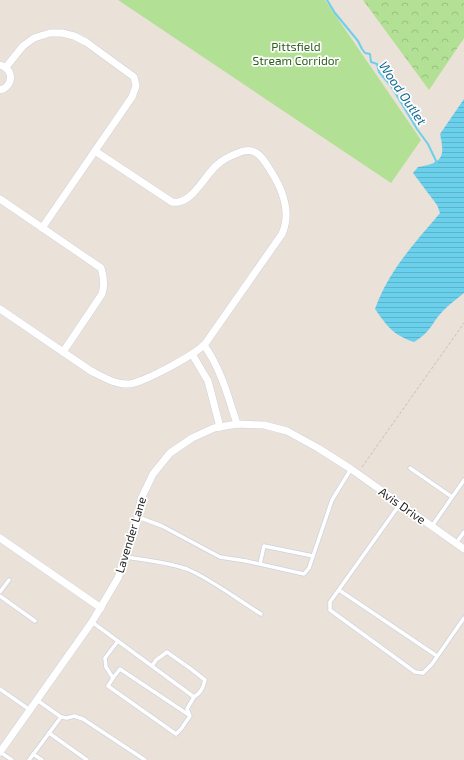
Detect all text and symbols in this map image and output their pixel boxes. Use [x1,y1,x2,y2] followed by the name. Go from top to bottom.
[253,39,340,67] park label: Pittsfield Stream Corridor
[376,58,430,128] water label: Wood Outlet
[377,484,429,526] street label: Avis Drive
[112,495,148,575] street label: Lavender Lane

